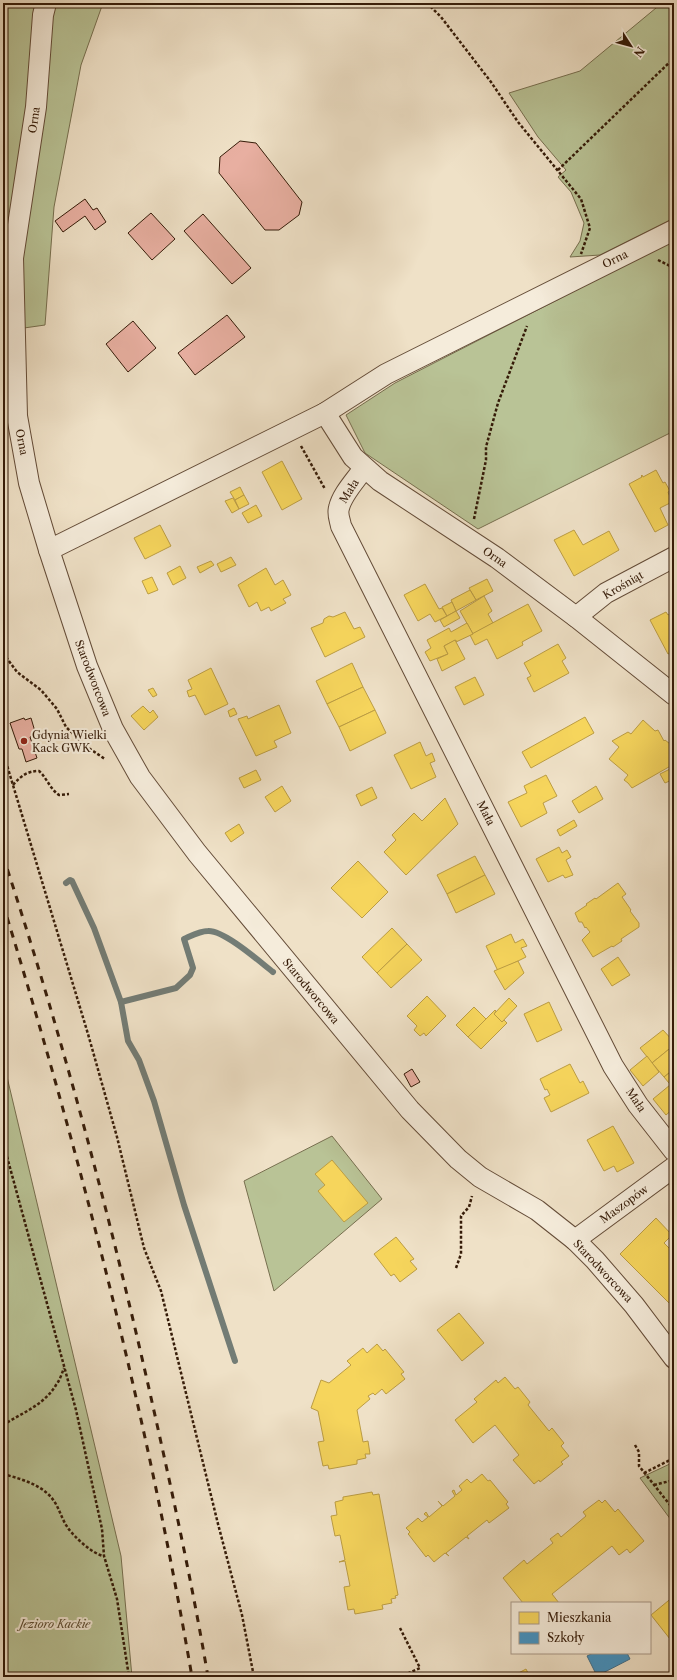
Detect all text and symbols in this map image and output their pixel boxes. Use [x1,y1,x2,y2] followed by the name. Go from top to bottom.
[611,26,651,66] north arrow
[630,44,648,60] text: N
[25,106,43,134] street label: Orna
[600,247,630,271] street label: Orna
[13,428,31,457] street label: Orna
[336,476,362,506] street label: Mała
[480,544,510,570] street label: Orna
[600,568,646,602] street label: Krośniąt
[72,638,114,718] street label: Starodworcowa
[32,728,107,755] place label: Gdynia Wielki Kack GWK
[19,736,29,746] marker: Gdynia Wielki Kack GWK
[474,798,498,828] street label: Mała
[280,955,343,1027] street label: Starodworcowa
[623,1085,649,1115] street label: Mała
[597,1181,652,1226] street label: Maszopów
[570,1237,636,1306] street label: Starodworcowa
[511,1602,651,1654] legend
[547,1610,612,1625] text: Mieszkania
[17,1617,91,1631] park label: Jezioro Kackie
[547,1630,585,1645] text: Szkoły

